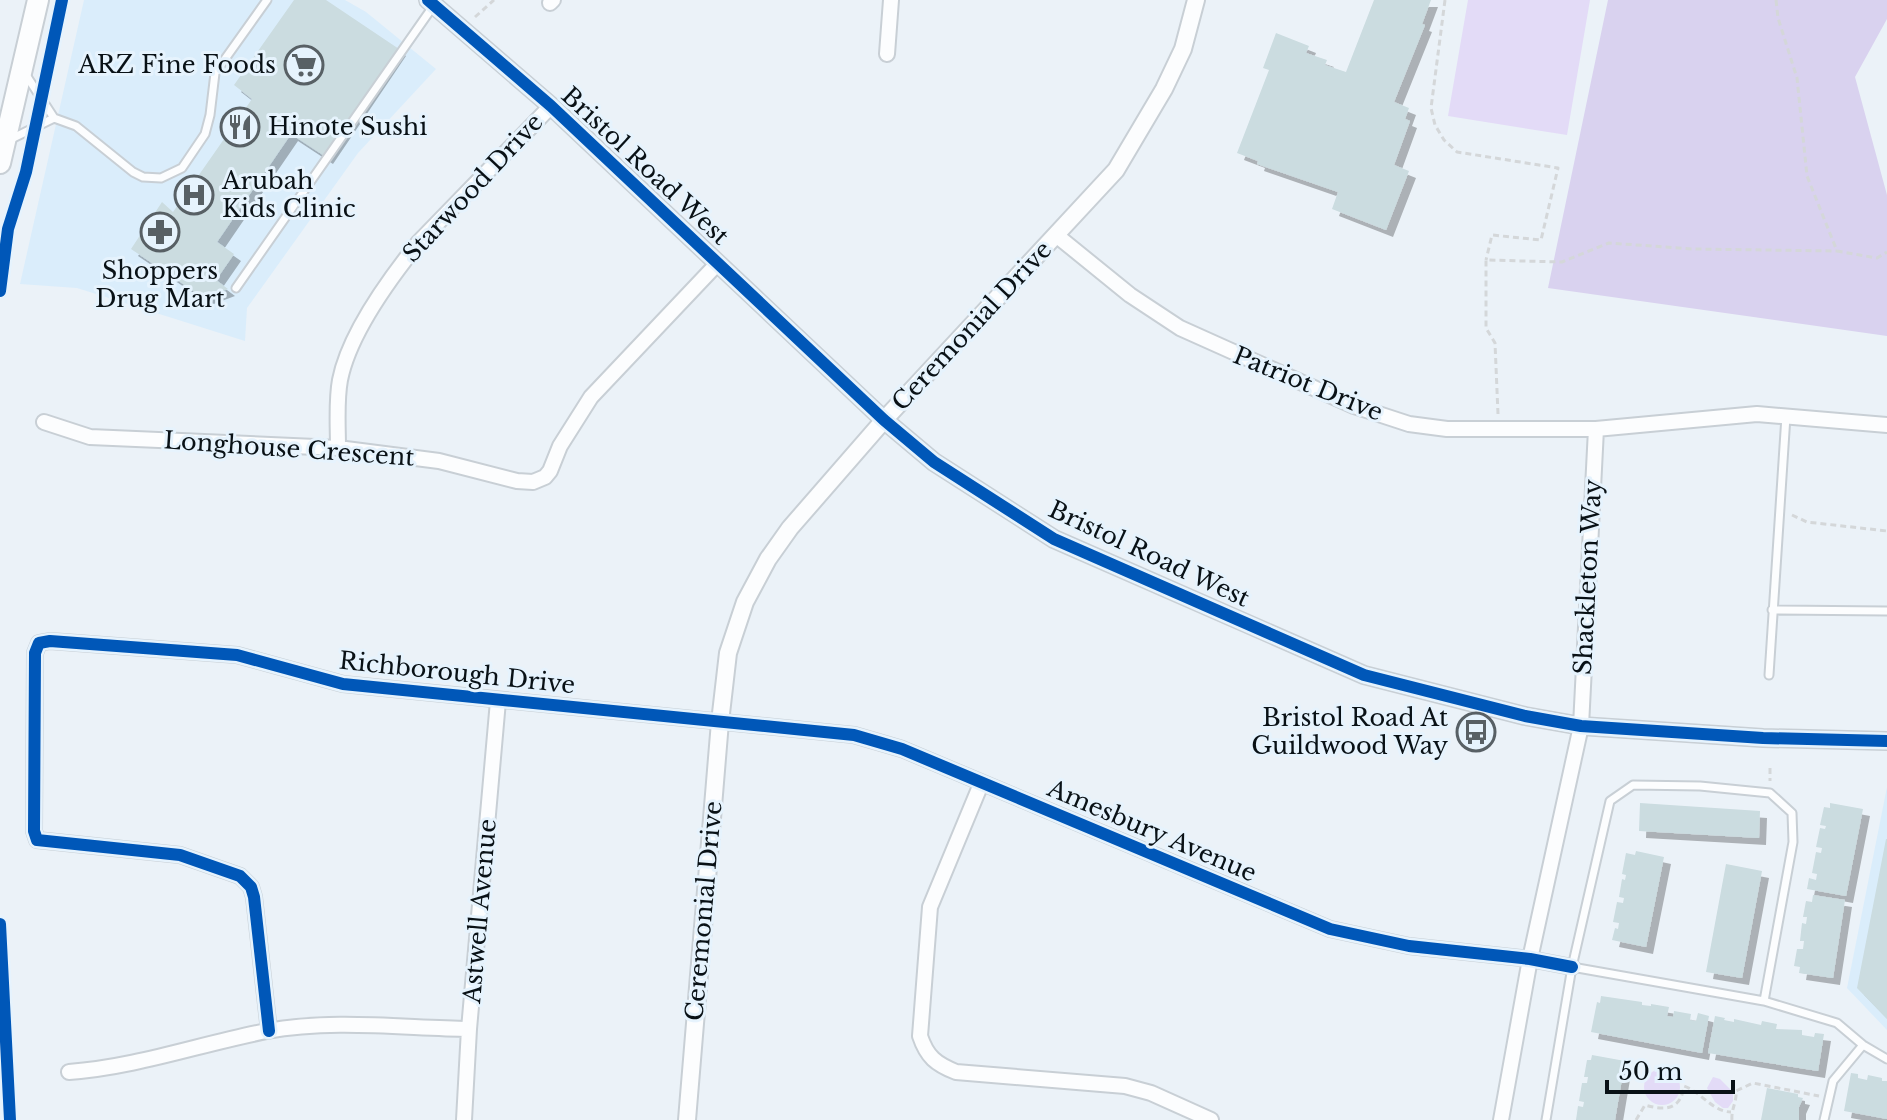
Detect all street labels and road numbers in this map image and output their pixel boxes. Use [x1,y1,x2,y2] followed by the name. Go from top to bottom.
[556,81,735,251] street label: Bristol Road West
[396,107,549,268] street label: Starwood Drive
[886,235,1057,416] street label: Ceremonial Drive
[1229,340,1387,427] street label: Patriot Drive
[163,425,415,472] street label: Longhouse Crescent
[1568,478,1607,676] street label: Shackleton Way
[1044,494,1254,613] street label: Bristol Road West
[338,646,577,699] street label: Richborough Drive
[1042,773,1261,888] street label: Amesbury Avenue
[679,800,728,1022] street label: Ceremonial Drive
[457,817,502,1005] street label: Astwell Avenue

